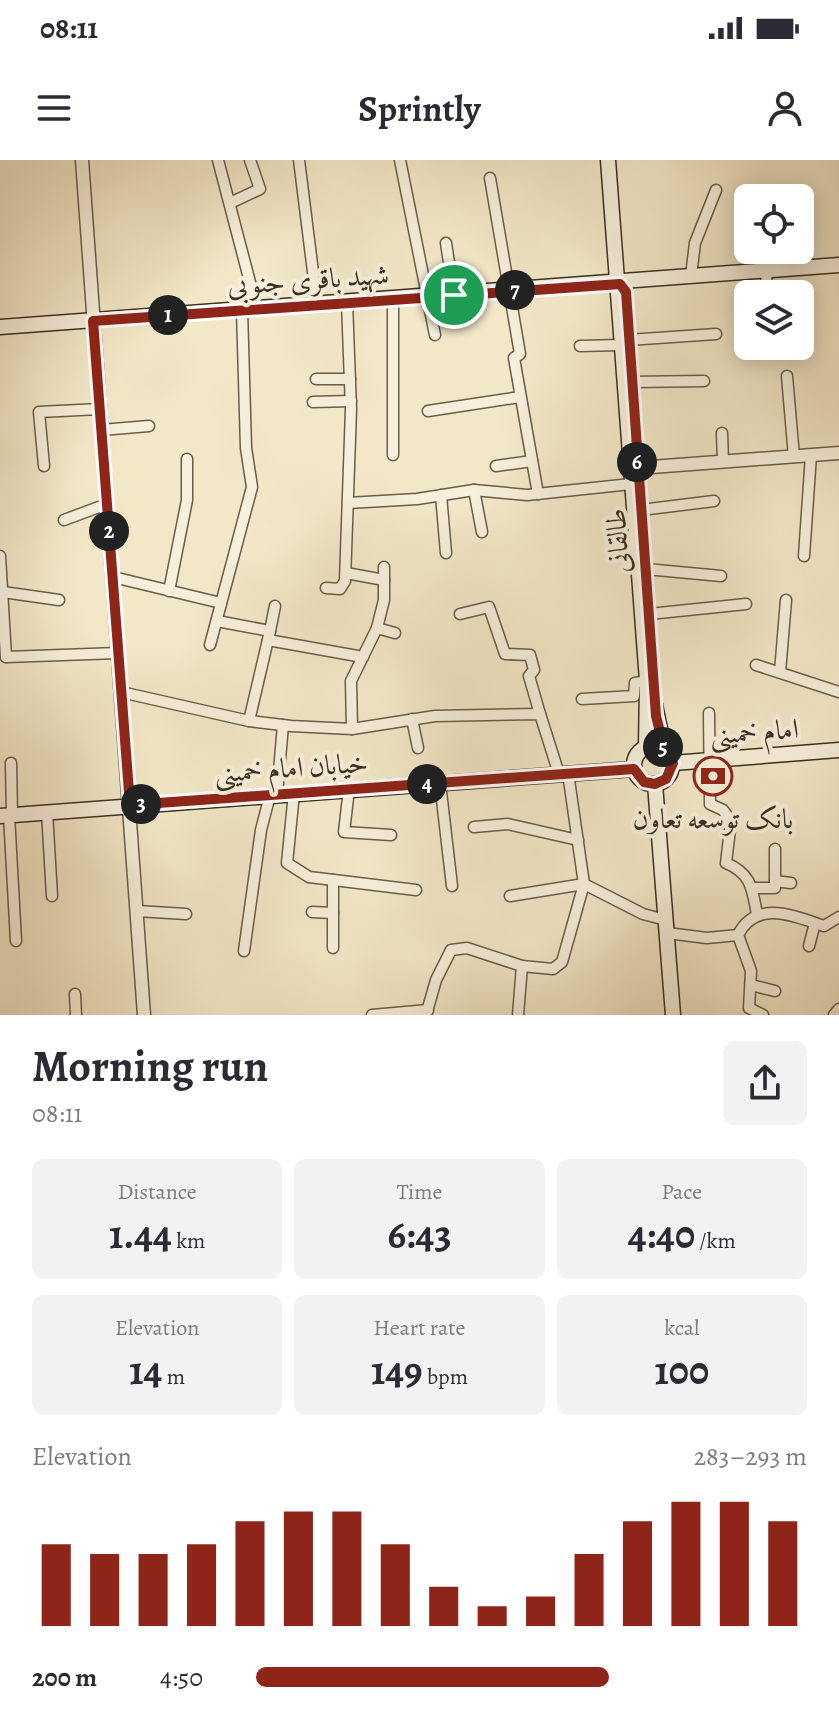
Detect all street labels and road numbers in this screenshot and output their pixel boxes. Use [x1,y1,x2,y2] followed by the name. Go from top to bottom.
[226,255,390,305] street label: شهید باقری جنوبی
[597,507,639,575] street label: طالقانی
[708,710,800,759] street label: امام خمینی
[213,744,370,797] street label: خیابان امام خمینی

